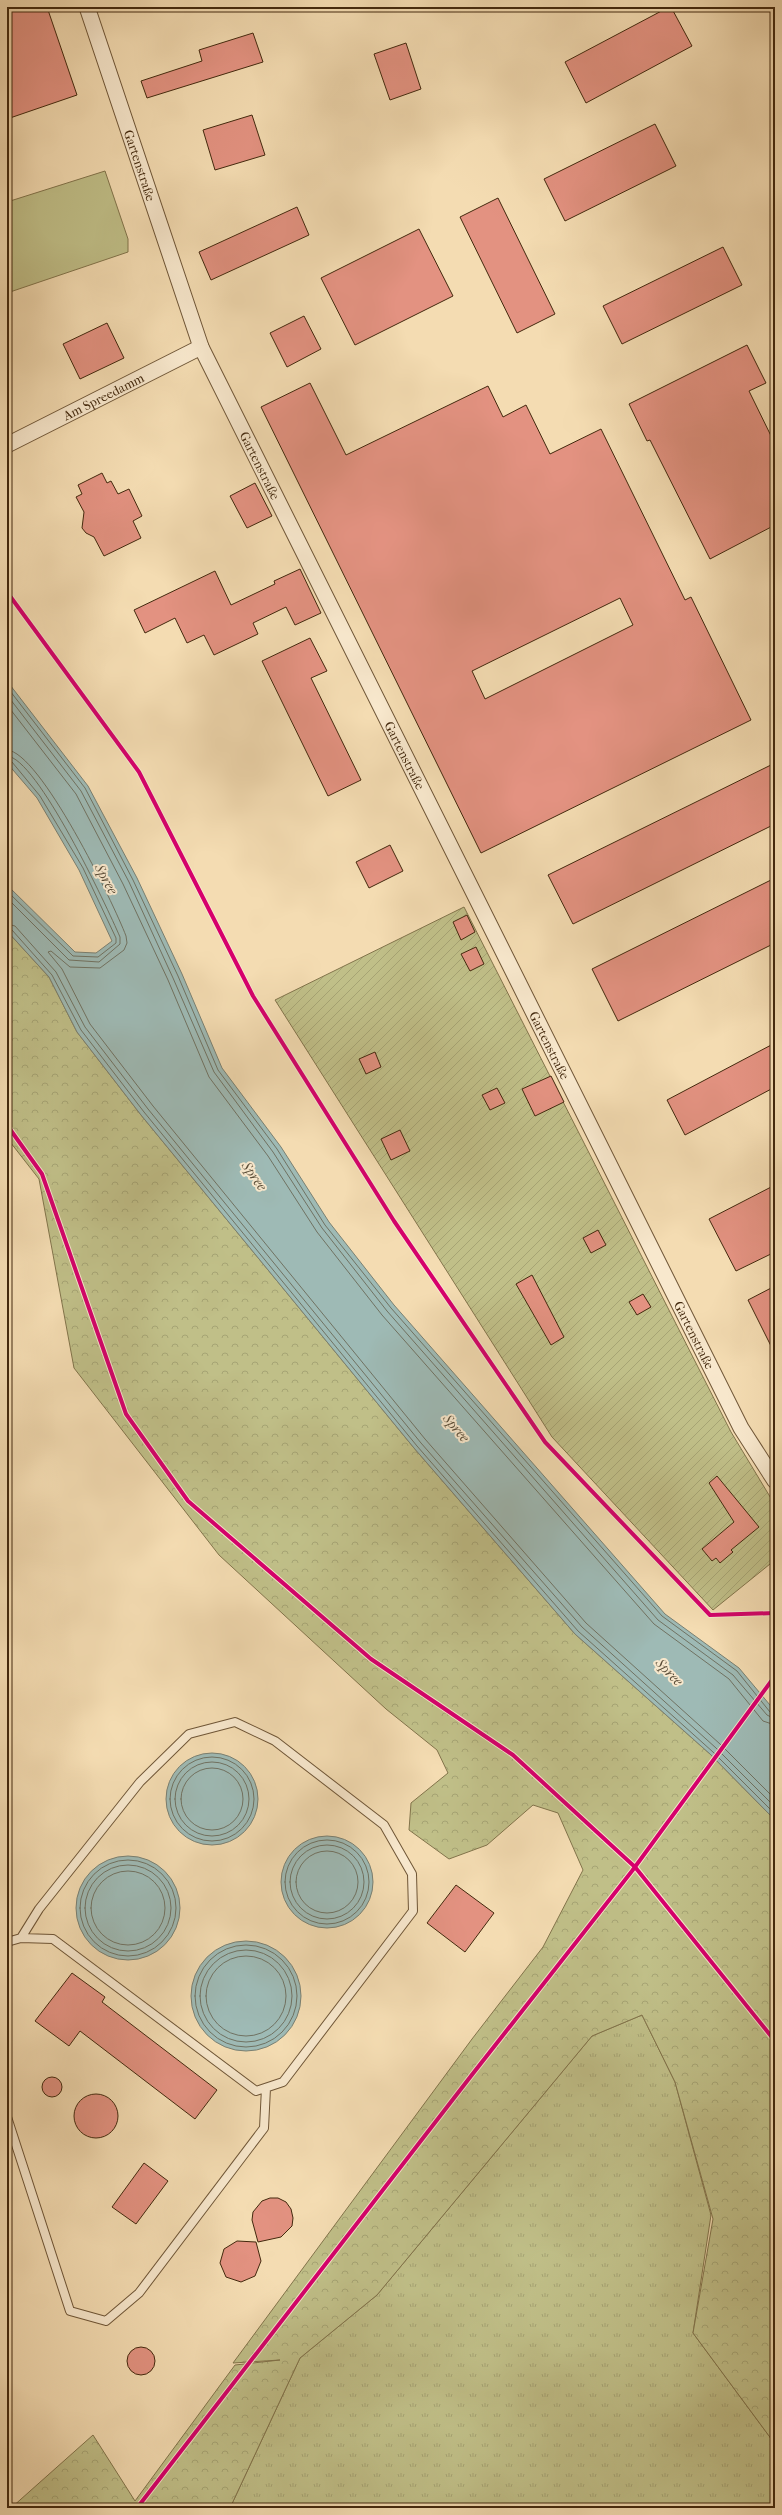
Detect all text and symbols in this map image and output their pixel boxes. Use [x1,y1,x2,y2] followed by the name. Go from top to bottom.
[121,128,159,203] street label: Gartenstraße
[59,370,147,423] street label: Am Spreedamm
[237,429,284,502] street label: Gartenstraße
[382,719,428,792] street label: Gartenstraße
[90,860,121,897] water label: Spree
[526,1009,573,1082] street label: Gartenstraße
[237,1157,270,1194] water label: Spree
[671,1298,718,1372] street label: Gartenstraße
[438,1410,473,1446] water label: Spree
[651,1654,686,1690] water label: Spree

